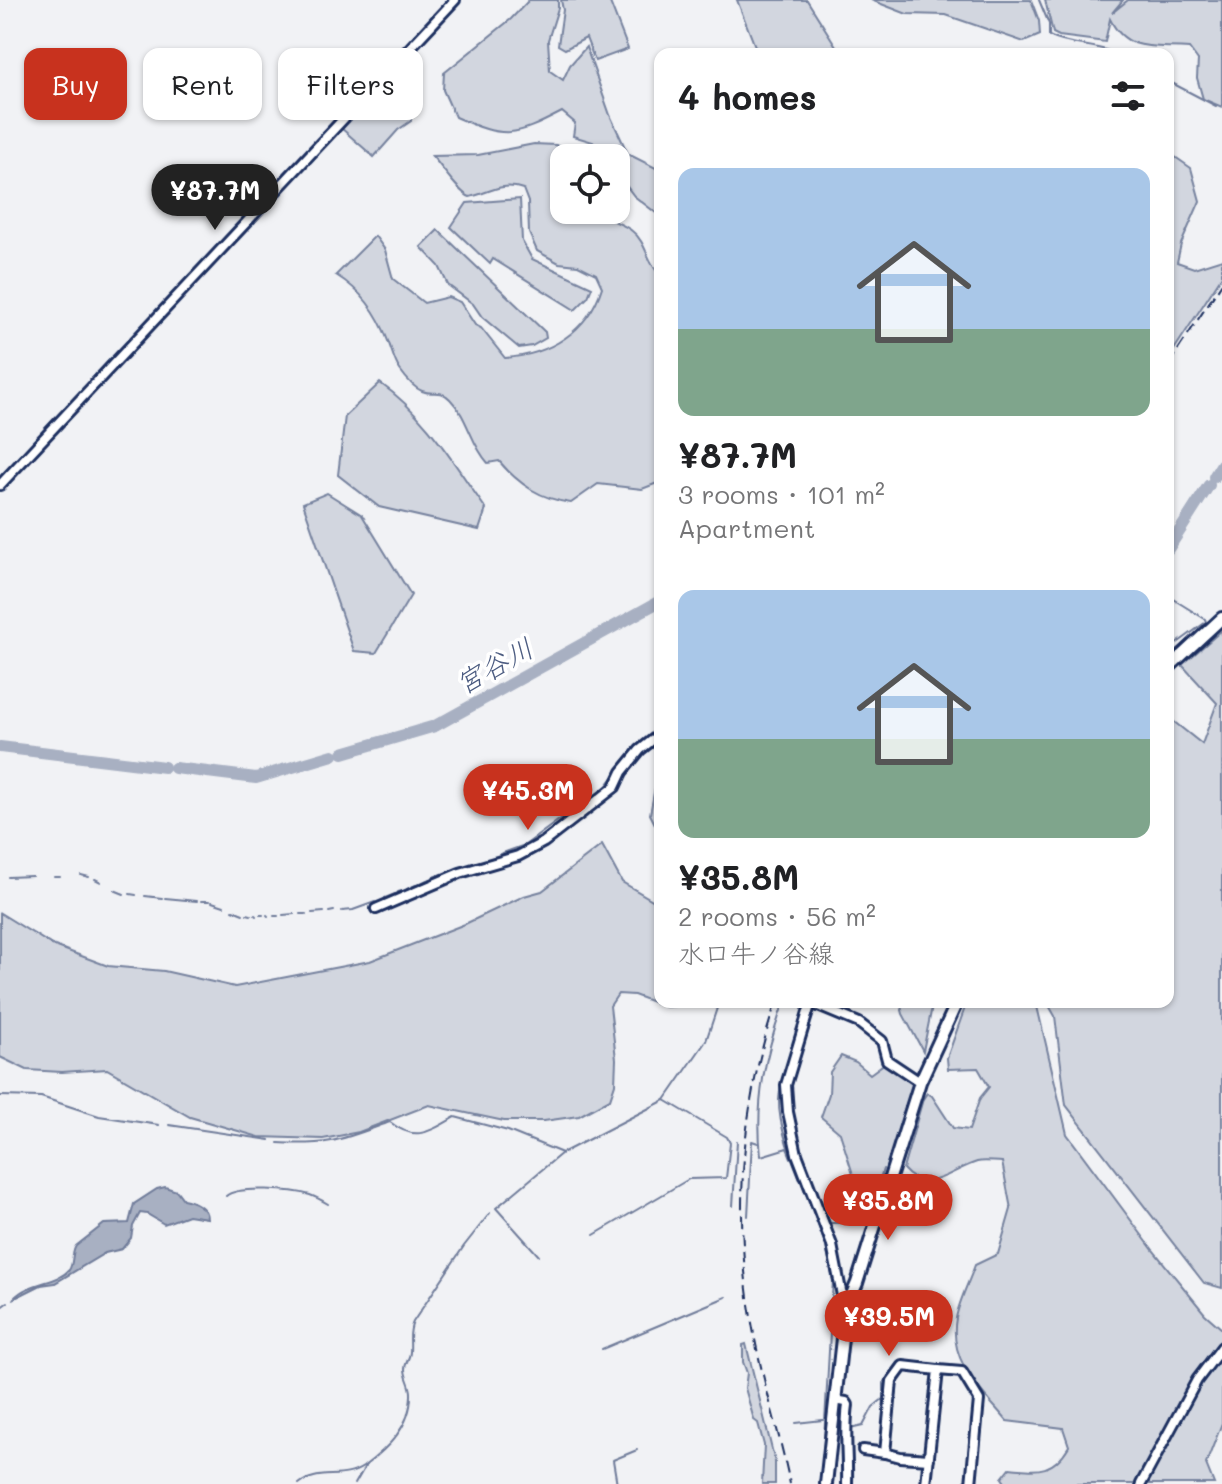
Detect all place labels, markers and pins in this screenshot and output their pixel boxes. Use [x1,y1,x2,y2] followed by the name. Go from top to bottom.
[150,164,280,232] pin: ¥87.7M
[463,764,593,832] pin: ¥45.3M
[823,1174,953,1242] pin: ¥35.8M
[824,1290,954,1358] pin: ¥39.5M

